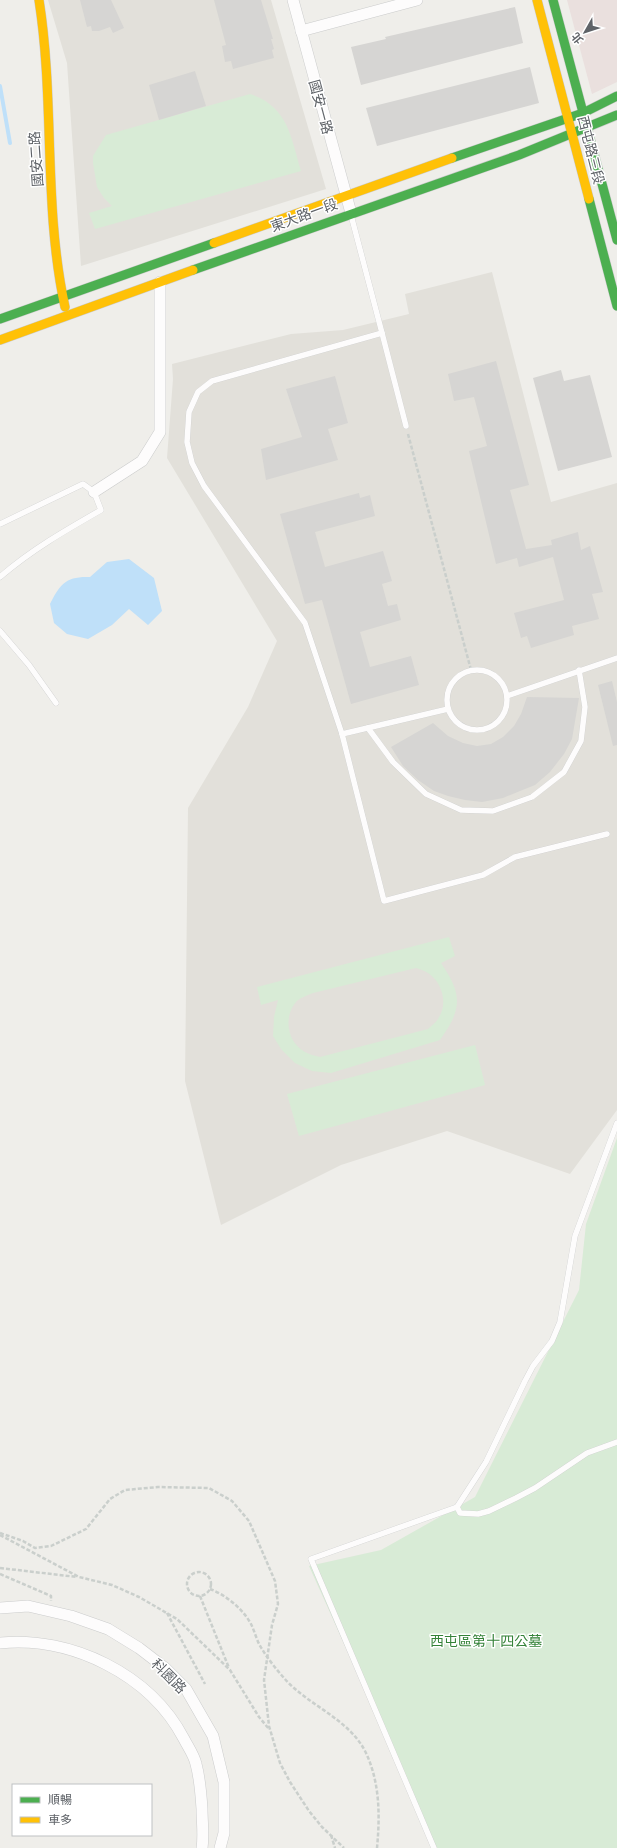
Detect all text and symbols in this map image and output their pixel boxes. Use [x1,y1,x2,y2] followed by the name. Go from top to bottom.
[565,12,605,52] north arrow
[569,30,586,46] text: 北
[306,78,336,136] street label: 國安一路
[575,114,607,186] street label: 西屯路三段
[26,131,46,187] street label: 國安二路
[268,196,340,234] street label: 東大路一段
[430,1633,542,1649] park label: 西屯區第十四公墓
[148,1655,190,1697] street label: 科園路
[12,1784,152,1836] legend
[48,1793,72,1807] text: 順暢
[48,1813,72,1827] text: 車多

